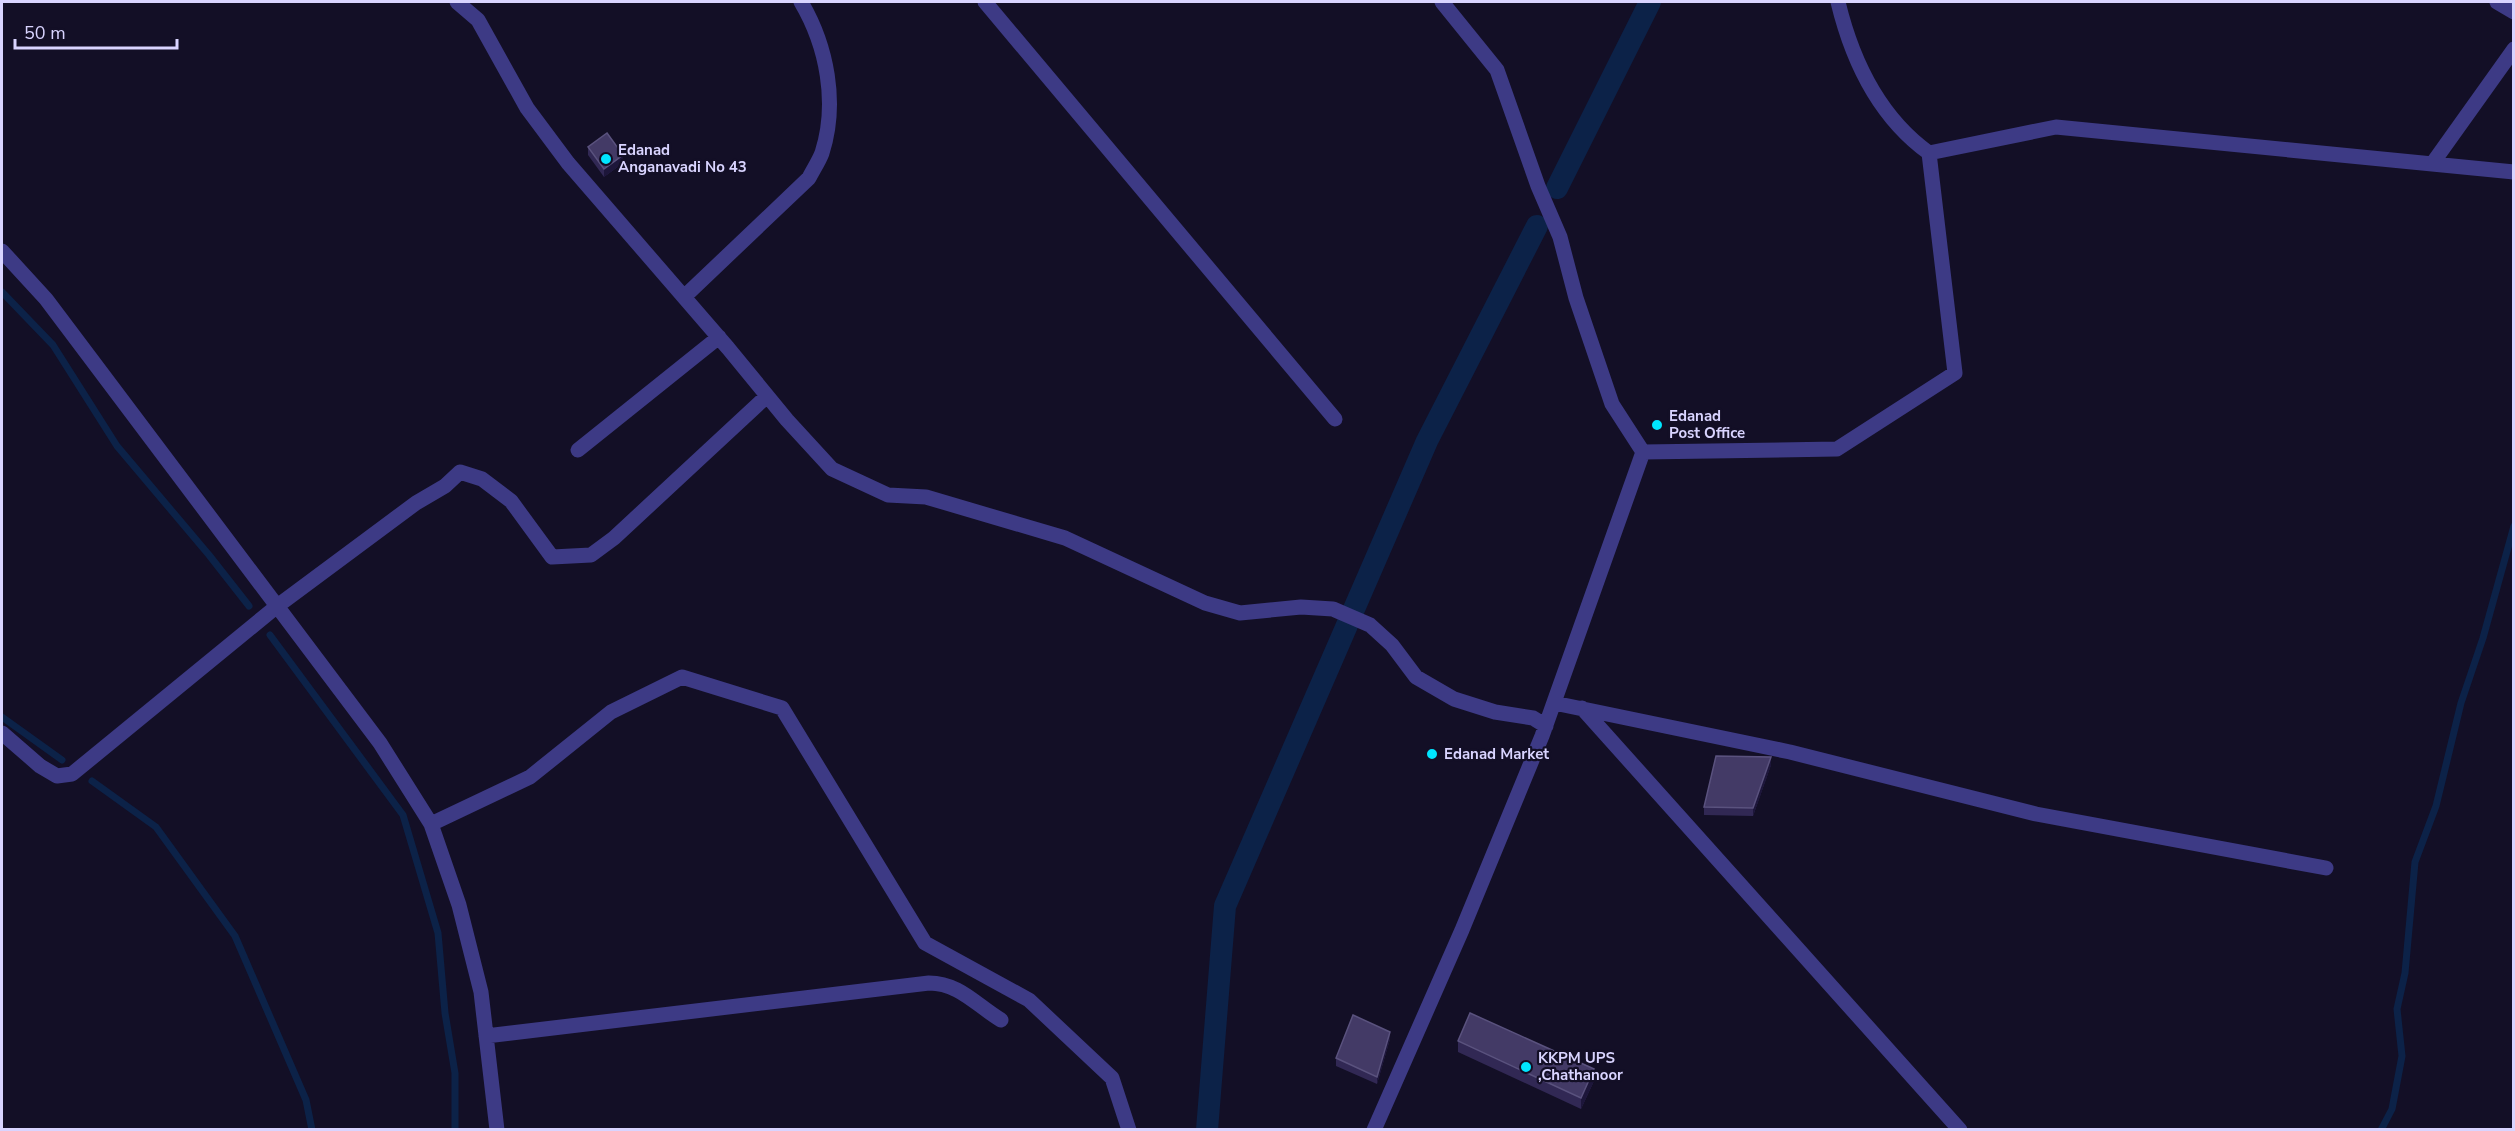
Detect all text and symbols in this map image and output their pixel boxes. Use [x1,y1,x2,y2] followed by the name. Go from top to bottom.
[15,12,177,50] scale bar
[24,21,66,45] text: 50 m
[618,140,747,177] place label: Edanad Anganavadi No 43
[599,152,613,166] marker: Edanad Anganavadi No 43
[1669,406,1745,443] place label: Edanad Post Office
[1650,418,1664,432] marker: Edanad Post Office
[1444,744,1549,764] place label: Edanad Market
[1425,747,1439,761] marker: Edanad Market
[1538,1048,1623,1085] place label: KKPM UPS ,Chathanoor
[1519,1060,1533,1074] marker: KKPM UPS ,Chathanoor

